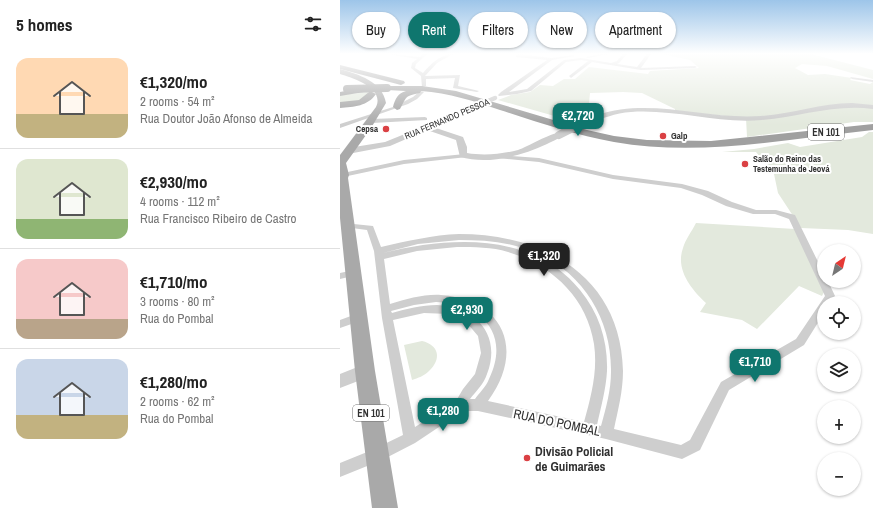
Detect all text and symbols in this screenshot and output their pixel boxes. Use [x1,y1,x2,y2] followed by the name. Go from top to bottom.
[352,12,400,48] chip: Buy
[408,12,460,48] chip: Rent
[468,12,528,48] chip: Filters
[536,12,587,48] chip: New
[595,12,676,48] chip: Apartment
[16,13,73,36] text: 5 homes
[302,13,324,35] icon: filters
[140,70,207,93] text: €1,320/mo
[48,74,96,122] icon: home
[140,93,215,110] text: 2 rooms · 54 m²
[403,96,491,142] street label: RUA FERNANDO PESSOA
[545,103,611,137] pin: €2,720
[562,107,594,124] text: €2,720
[140,110,312,127] text: Rua Doutor João Afonso de Almeida
[356,123,379,135] place label: Cepsa
[381,124,391,134] marker: Cepsa
[808,124,844,140] road number: EN 101
[671,130,688,142] place label: Galp
[658,131,668,141] marker: Galp
[753,153,830,175] place label: Salão do Reino das Testemunha de Jeová
[740,159,750,169] marker: Salão do Reino das Testemunha de Jeová
[140,170,207,193] text: €2,930/mo
[48,175,96,223] icon: home
[140,193,220,210] text: 4 rooms · 112 m²
[140,210,296,227] text: Rua Francisco Ribeiro de Castro
[511,243,577,277] pin: €1,320
[817,244,861,288] north arrow
[817,244,861,496] map controls
[528,247,560,264] text: €1,320
[140,270,207,293] text: €1,710/mo
[48,275,96,323] icon: home
[140,293,215,310] text: 3 rooms · 80 m²
[817,296,861,340] button: locate
[434,297,500,331] pin: €2,930
[451,301,483,318] text: €2,930
[140,310,213,327] text: Rua do Pombal
[817,348,861,392] button: layers
[722,349,788,383] pin: €1,710
[739,353,771,370] text: €1,710
[140,370,207,393] text: €1,280/mo
[48,375,96,423] icon: home
[140,393,215,410] text: 2 rooms · 62 m²
[410,398,476,432] pin: €1,280
[817,400,861,444] button: +
[427,402,459,419] text: €1,280
[353,405,389,421] road number: EN 101
[512,405,602,440] street label: RUA DO POMBAL
[140,410,213,427] text: Rua do Pombal
[535,443,613,475] place label: Divisão Policial de Guimarães
[817,452,861,496] button: −
[522,453,532,463] marker: Divisão Policial de Guimarães

